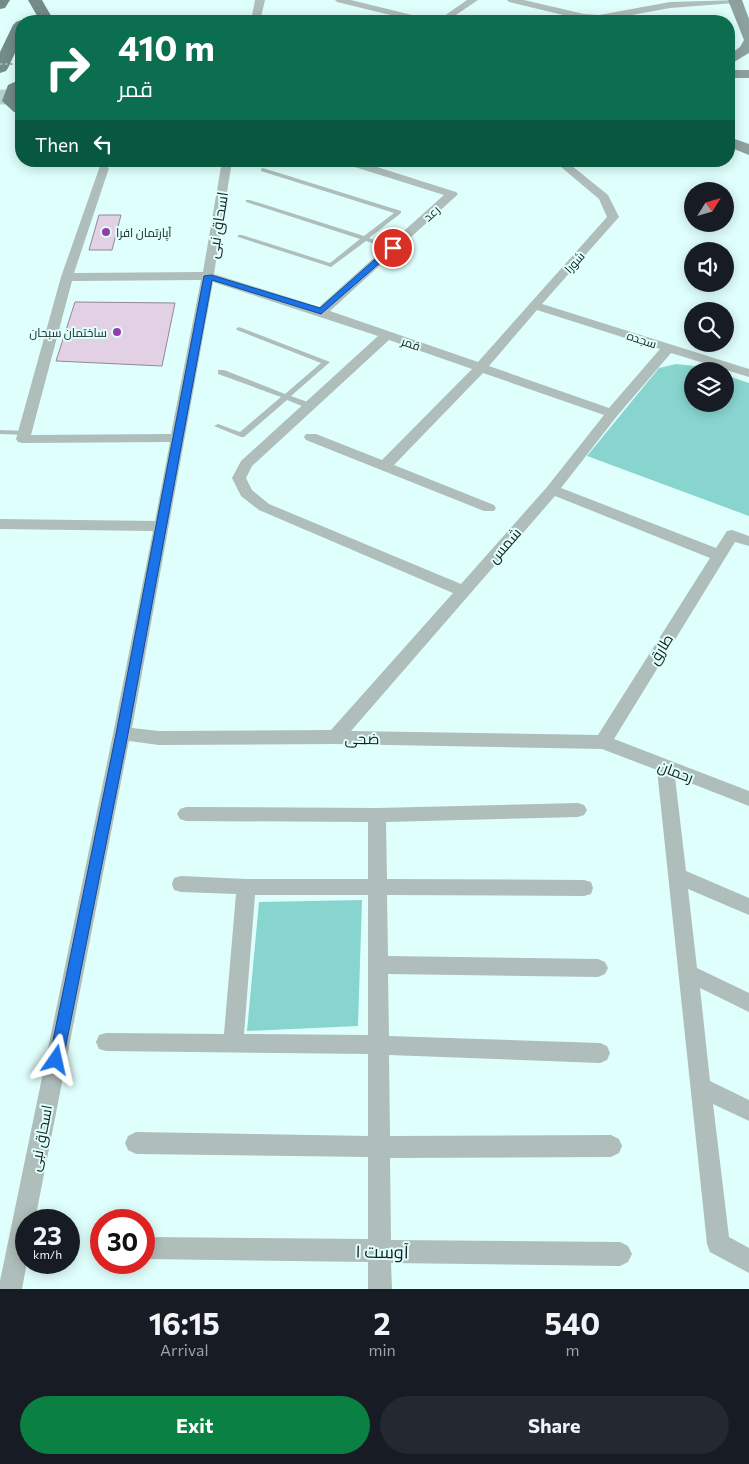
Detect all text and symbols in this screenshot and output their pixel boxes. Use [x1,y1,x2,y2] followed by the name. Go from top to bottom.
[118,25,215,68] text: 410 m
[35,35,100,100] icon: right
[118,75,153,102] text: قمر
[89,130,117,158] icon: left
[35,133,79,156] text: Then
[684,182,734,232] north arrow
[684,182,734,412] map controls
[203,190,233,260] street label: اسحاق نبی
[420,202,443,225] street label: رعد
[116,225,172,242] place label: آپارتمان افرا
[100,226,112,238] marker: آپارتمان افرا
[372,227,414,269] pin
[379,234,407,262] icon: arrive
[684,242,734,292] button: sound
[561,249,588,276] street label: شورا
[684,302,734,352] button: search
[29,325,107,340] place label: ساختمان سبحان
[111,326,123,338] marker: ساختمان سبحان
[625,328,659,351] street label: سجده
[398,333,422,354] street label: قمر
[684,362,734,412] button: layers
[484,524,526,568] street label: شمس
[644,630,678,669] street label: طارق
[345,729,379,749] street label: ضحی
[655,756,696,788] street label: رحمان
[29,1033,81,1085] position arrow
[25,1103,57,1173] street label: اسحاق نبی
[90,1209,155,1274] speed limit sign: 30
[33,1220,62,1250] text: 23
[355,1240,409,1263] street label: آوست ١
[33,1247,62,1261] text: km/h
[149,1304,220,1341] text: 16:15
[374,1304,391,1341] text: 2
[544,1304,600,1341] text: 540
[160,1340,208,1359] text: Arrival
[369,1340,396,1359] text: min
[565,1340,579,1359] text: m
[20,1396,370,1454] button: Exit
[380,1396,729,1454] button: Share

